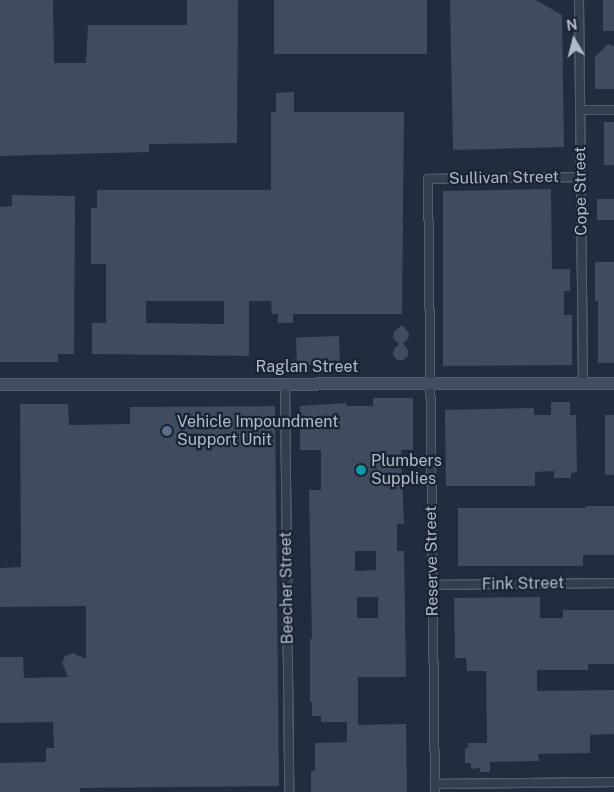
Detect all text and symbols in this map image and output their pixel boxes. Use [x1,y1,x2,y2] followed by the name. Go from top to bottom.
[549,15,599,65] north arrow
[565,16,578,34] text: N
[571,146,591,236] street label: Cope Street
[449,167,559,189] street label: Sullivan Street
[256,357,358,377] street label: Raglan Street
[177,412,338,450] place label: Vehicle Impoundment Support Unit
[161,425,173,437] marker: Vehicle Impoundment Support Unit
[371,451,442,489] place label: Plumbers Supplies
[355,464,367,476] marker: Plumbers Supplies
[421,505,443,617] street label: Reserve Street
[276,532,298,644] street label: Beecher Street
[482,574,564,594] street label: Fink Street

